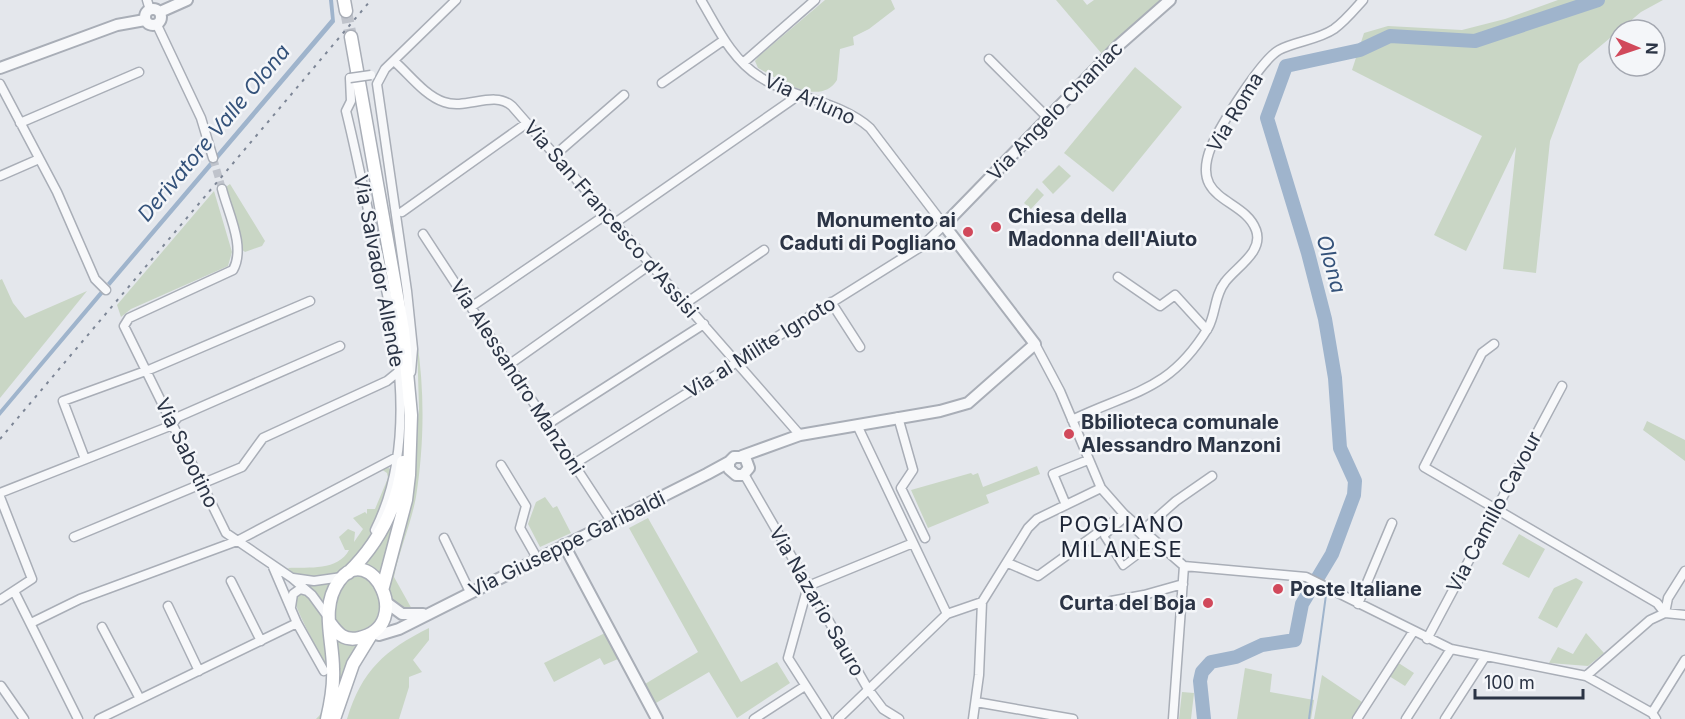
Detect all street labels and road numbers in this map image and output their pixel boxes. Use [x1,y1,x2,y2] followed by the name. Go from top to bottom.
[982,36,1128,186] street label: Via Angelo Chaniac
[761,68,859,130] street label: Via Arluno
[1202,68,1268,156] street label: Via Roma
[519,116,703,322] street label: Via San Francesco d'Assisi
[349,173,409,369] street label: Via Salvador Allende
[445,275,589,479] street label: Via Alessandro Manzoni
[680,291,840,403] street label: Via al Milite Ignoto
[150,394,224,512] street label: Via Sabotino
[1441,427,1547,597] street label: Via Camillo Cavour
[465,486,669,602] street label: Via Giuseppe Garibaldi
[764,522,870,680] street label: Via Nazario Sauro

